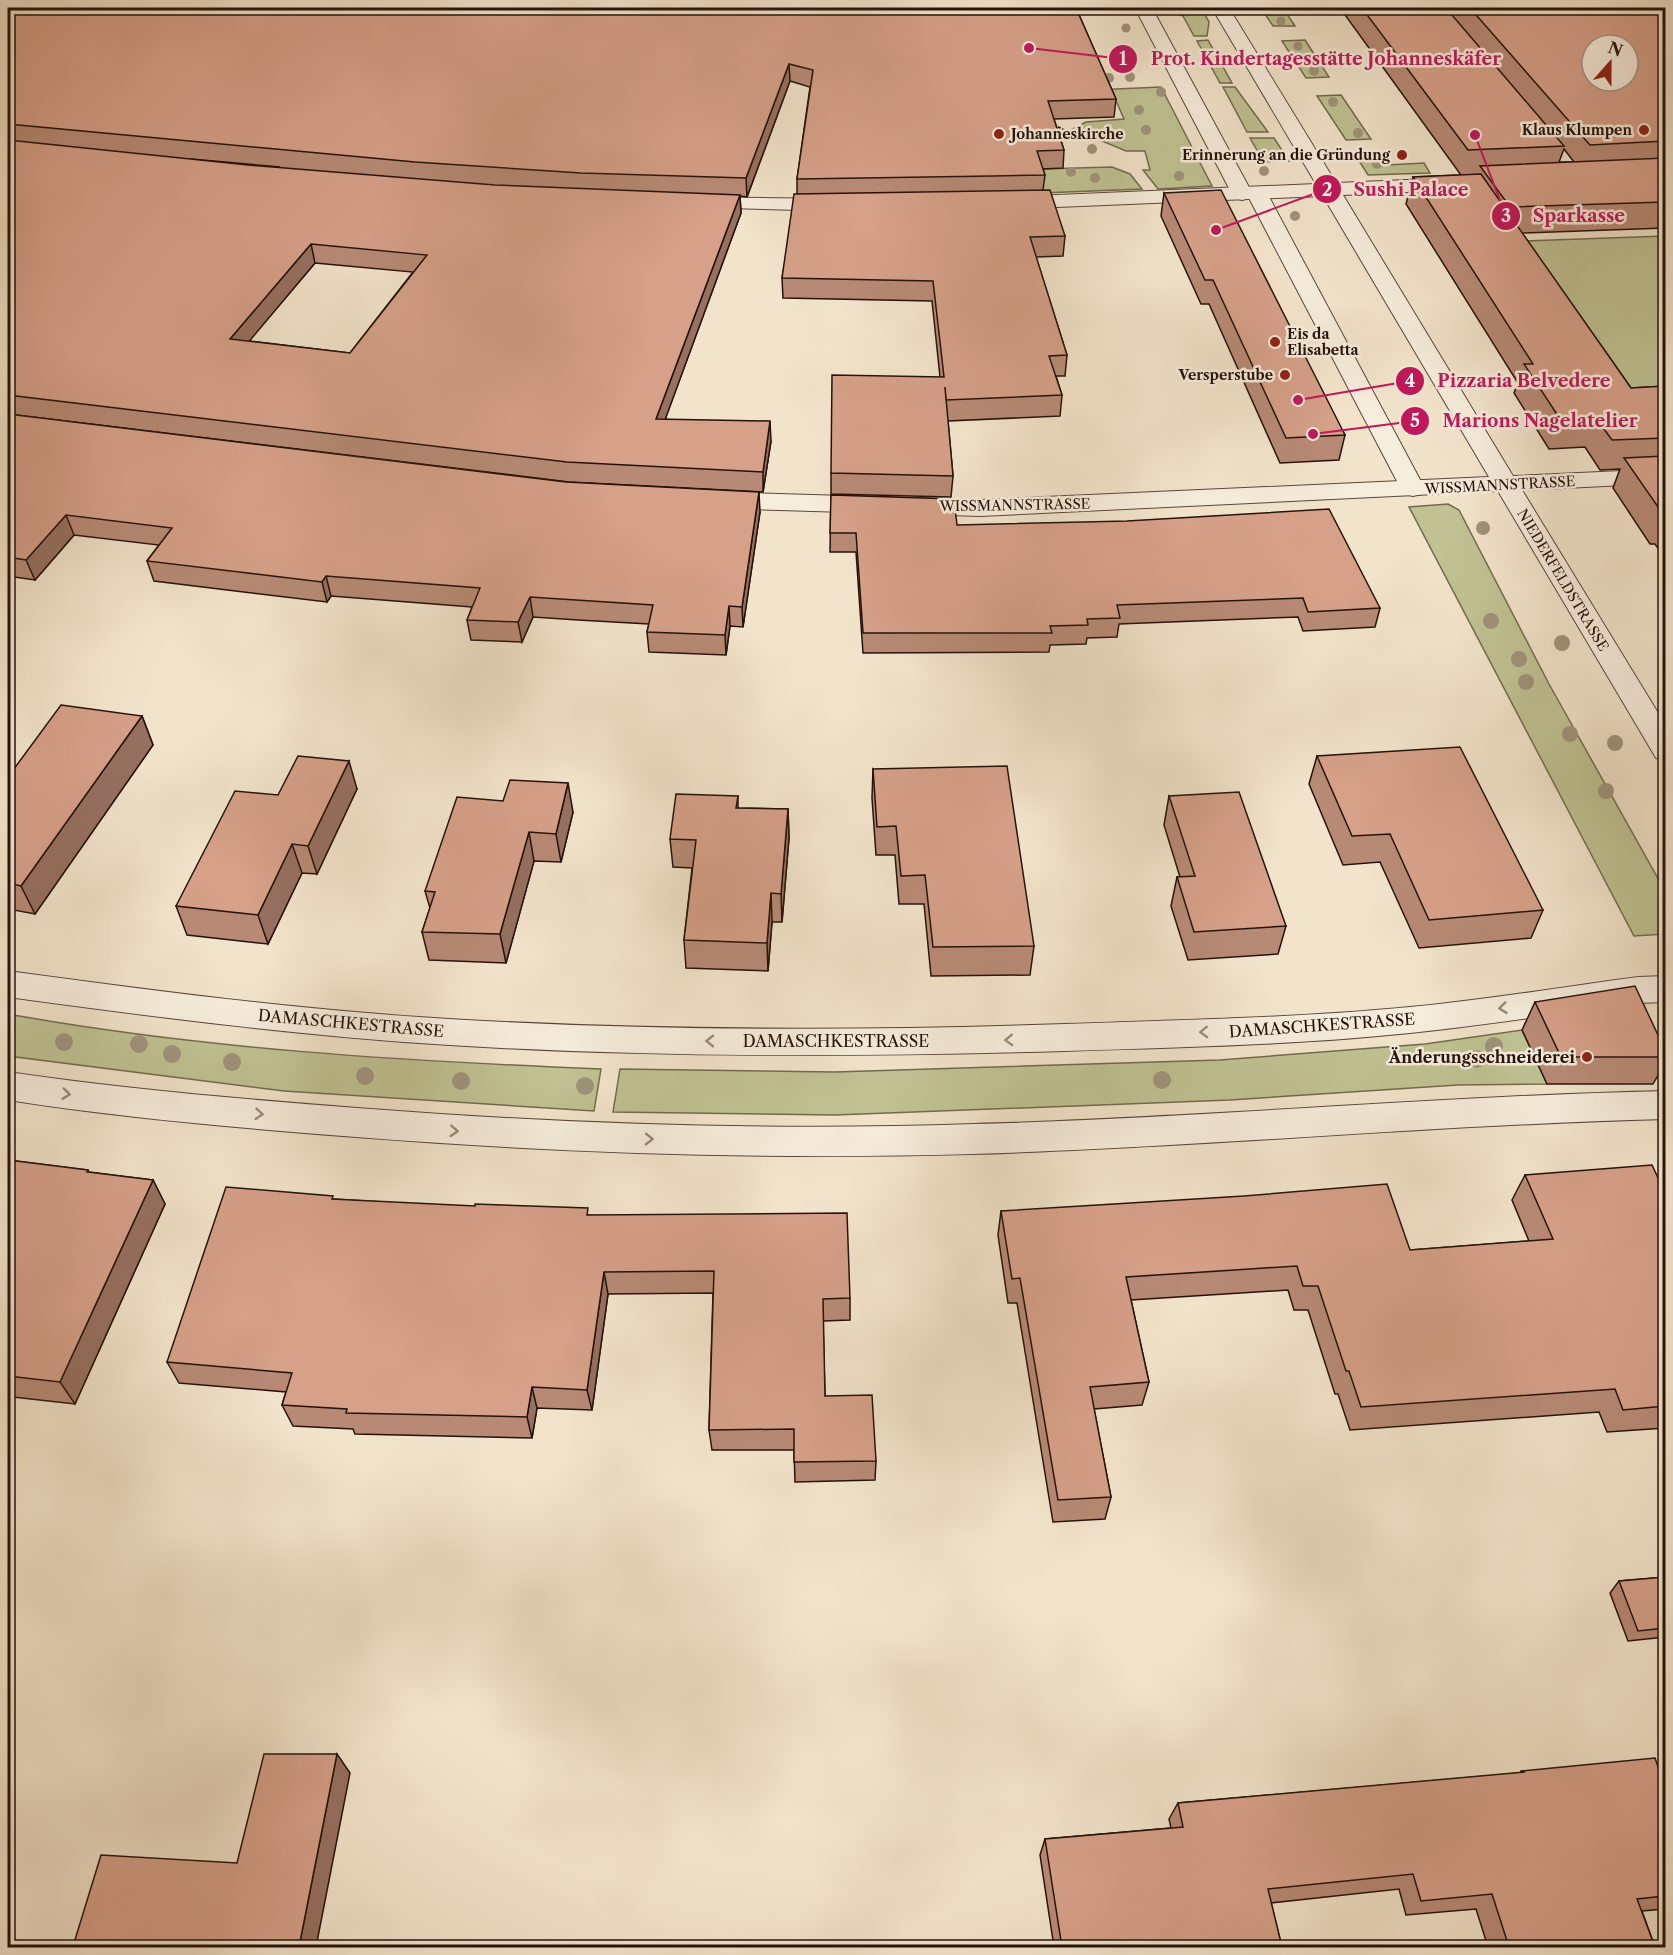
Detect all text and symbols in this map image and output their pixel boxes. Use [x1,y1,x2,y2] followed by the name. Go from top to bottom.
[1580,33,1640,93] north arrow
[1605,37,1626,61] text: N
[1108,41,1513,77] callout: Prot. Kindertagesstätte Johanneskäfer
[1119,48,1127,70] text: 1
[1151,48,1501,70] text: Prot. Kindertagesstätte Johanneskäfer
[1522,121,1632,139] place label: Klaus Klumpen
[1637,123,1651,137] marker: Klaus Klumpen
[1008,125,1124,143] place label: Johanneskirche
[992,127,1006,141] marker: Johanneskirche
[1182,146,1391,164] place label: Erinnerung an die Gründung
[1395,148,1409,162] marker: Erinnerung an die Gründung
[1312,171,1481,207] callout: Sushi Palace
[1322,179,1332,201] text: 2
[1354,179,1469,201] text: Sushi Palace
[1491,198,1637,234] callout: Sparkasse
[1501,205,1511,227] text: 3
[1533,205,1625,227] text: Sparkasse
[1287,325,1359,359] place label: Eis da Elisabetta
[1268,335,1282,349] marker: Eis da Elisabetta
[1395,363,1623,399] callout: Pizzaria Belvedere
[1177,366,1273,384] place label: Versperstube
[1278,368,1292,382] marker: Versperstube
[1405,370,1415,392] text: 4
[1437,370,1611,392] text: Pizzaria Belvedere
[1400,403,1649,439] callout: Marions Nagelatelier
[1410,410,1420,432] text: 5
[1443,410,1638,432] text: Marions Nagelatelier
[1423,472,1576,498] street label: WISSMANNSTRASSE
[938,495,1091,515] street label: WISSMANNSTRASSE
[1513,506,1613,654] street label: NIEDERFELDSTRASSE
[1499,1001,1508,1014] one-way arrow
[257,1005,445,1041] street label: DAMASCHKESTRASSE
[1228,1009,1416,1041] street label: DAMASCHKESTRASSE
[1200,1026,1209,1038] one-way arrow
[743,1031,929,1051] street label: DAMASCHKESTRASSE
[1005,1033,1014,1046] one-way arrow
[705,1035,714,1047] one-way arrow
[1388,1047,1575,1067] place label: Änderungsschneiderei
[1580,1050,1594,1064] marker: Änderungsschneiderei
[61,1087,70,1099] one-way arrow
[255,1107,264,1120] one-way arrow
[449,1124,458,1137] one-way arrow
[644,1133,653,1145] one-way arrow

